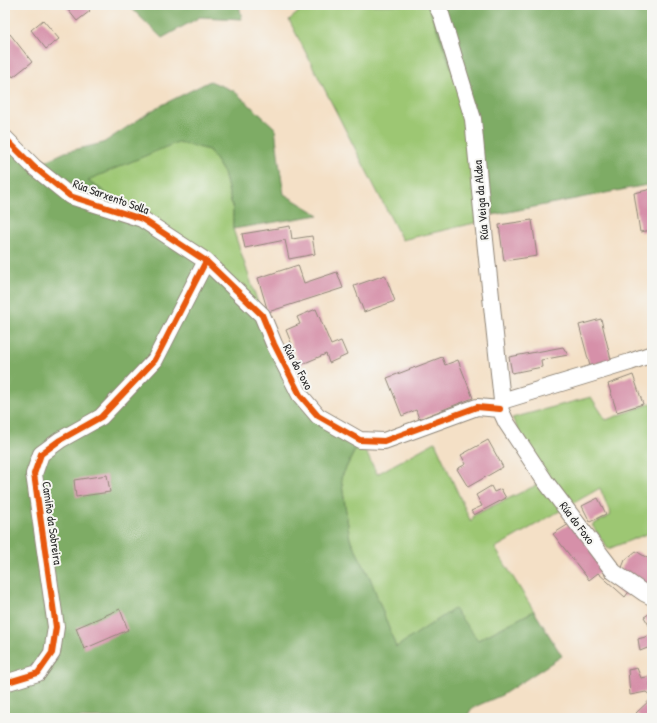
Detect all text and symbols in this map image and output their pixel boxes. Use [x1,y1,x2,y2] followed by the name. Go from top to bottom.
[469,159,492,241] street label: Rúa Veiga da Aldea
[71,175,152,218] street label: Rúa Sarxento Solla
[279,341,318,393] street label: Rúa do Foxo
[38,480,67,566] street label: Camiño da Sobreira
[556,498,599,548] street label: Rúa do Foxo

